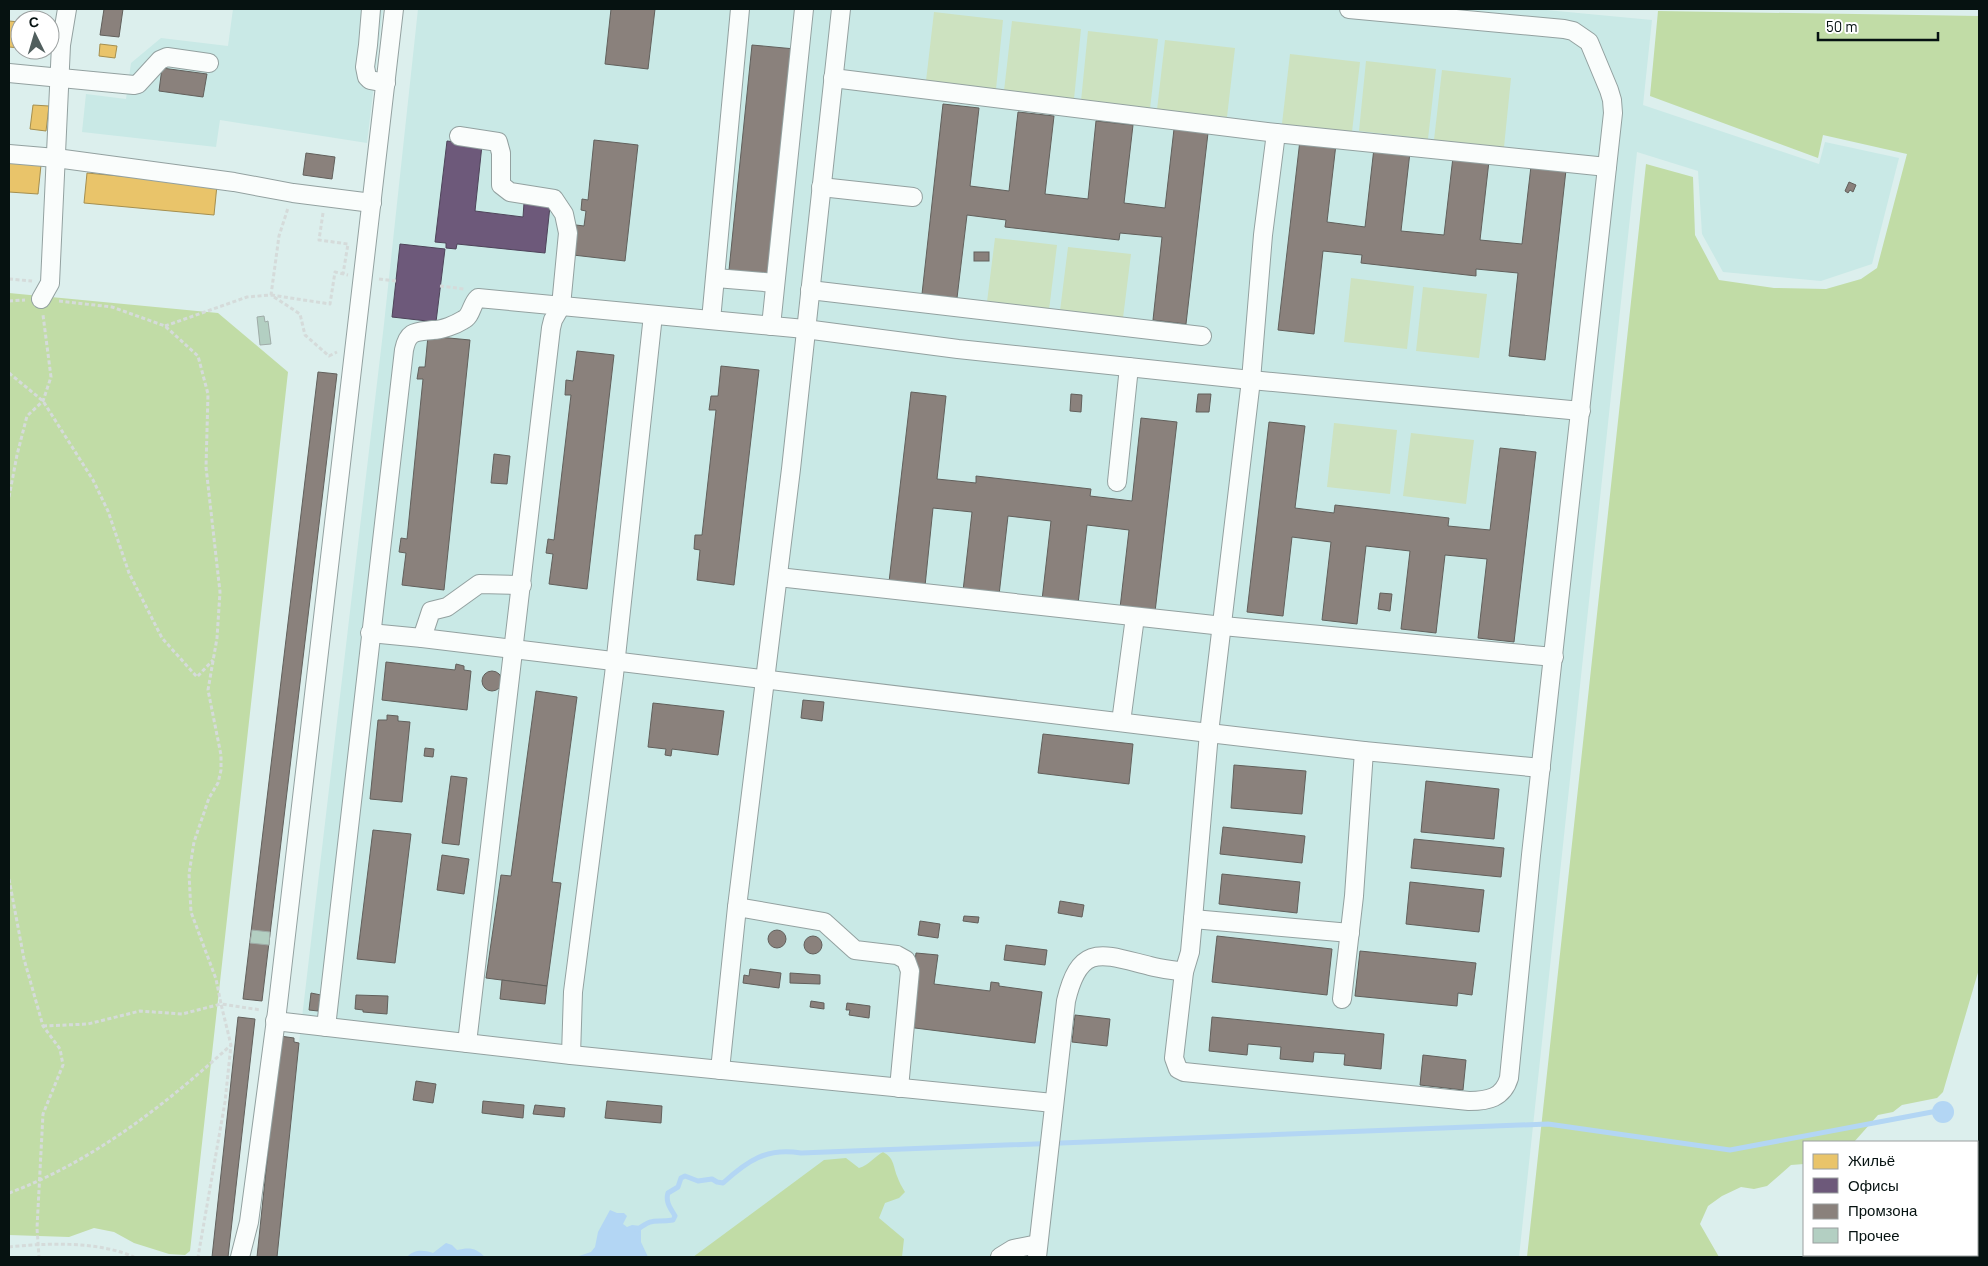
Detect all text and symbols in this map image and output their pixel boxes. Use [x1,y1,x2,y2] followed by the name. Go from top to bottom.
[10,10,60,60] north arrow
[1818,10,1938,42] scale bar
[28,13,40,30] text: С
[1826,17,1858,35] text: 50 m
[1803,1141,1978,1256] legend
[1848,1151,1895,1169] text: Жильё
[1848,1176,1899,1194] text: Офисы
[1848,1201,1918,1219] text: Промзона
[1848,1226,1900,1244] text: Прочее

